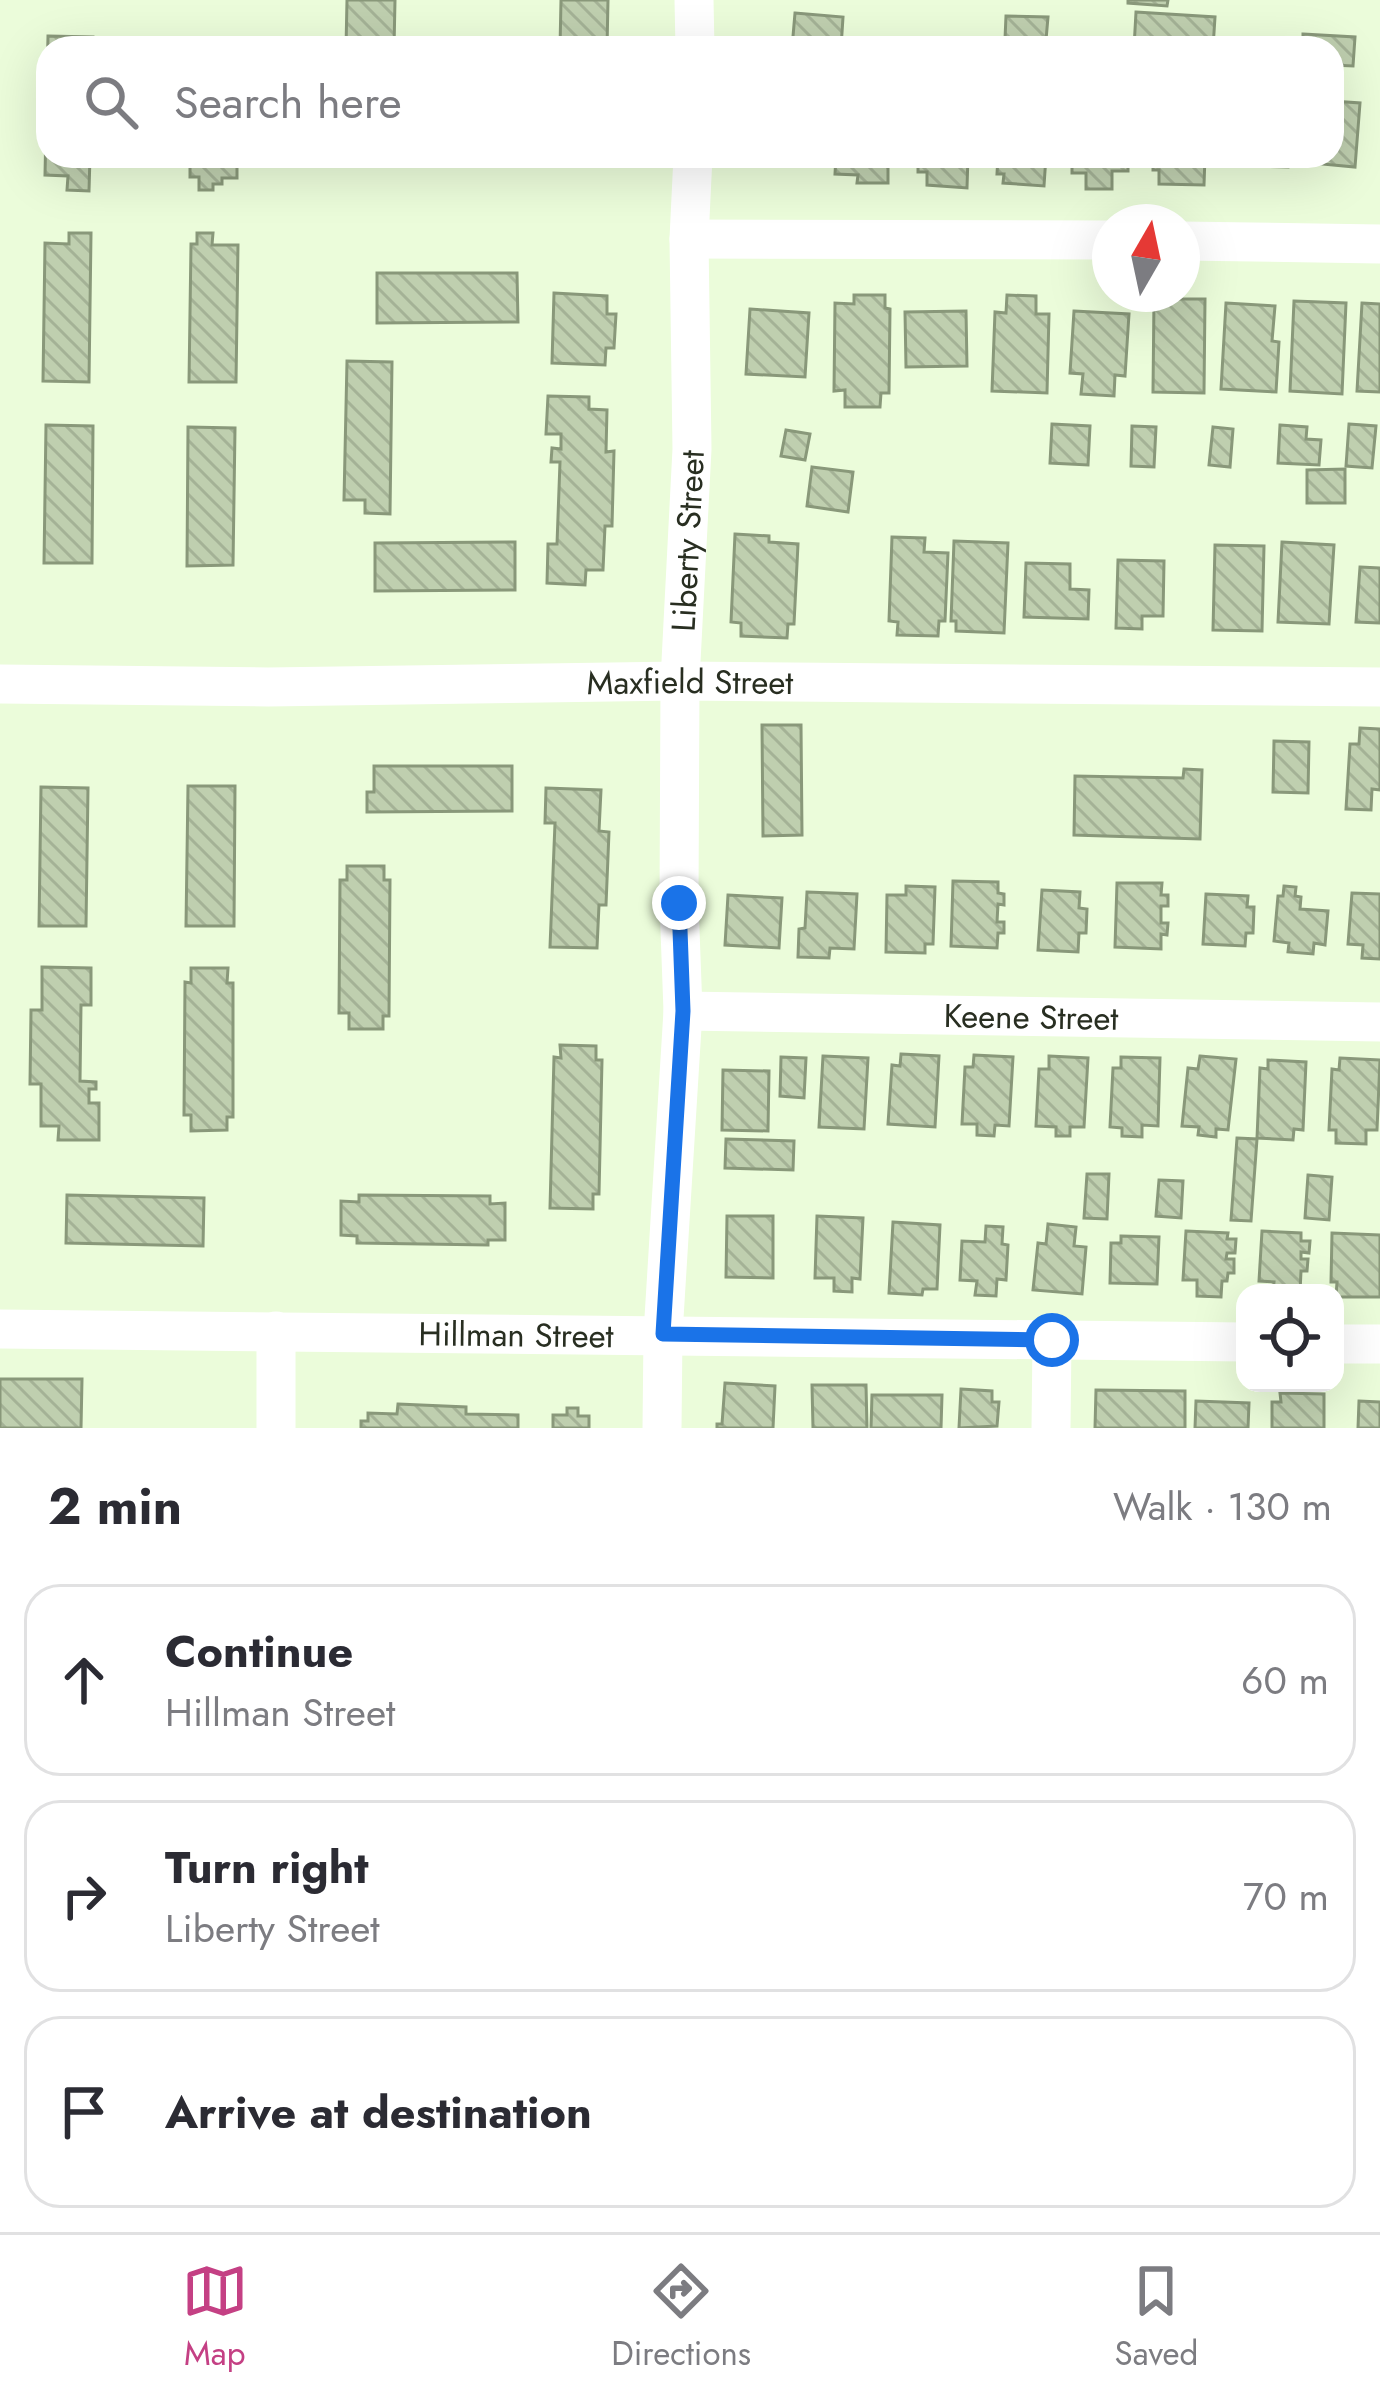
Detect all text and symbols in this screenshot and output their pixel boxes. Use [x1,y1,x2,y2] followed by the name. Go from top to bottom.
[36,36,1344,168] search box
[78,69,144,135] icon: search
[174,70,402,135] text: Search here
[1092,204,1200,312] north arrow
[660,449,716,633] street label: Liberty Street
[586,658,794,706] street label: Maxfield Street
[652,876,706,930] route end
[943,992,1119,1042] street label: Keene Street
[1236,1284,1344,1392] map controls
[1236,1284,1344,1392] button: locate
[418,1310,614,1359] street label: Hillman Street
[1025,1313,1079,1367] route start
[48,1469,182,1543] text: 2 min
[1113,1478,1332,1535] text: Walk · 130 m
[165,1619,353,1684] text: Continue
[51,1647,117,1713] icon: ahead
[1241,1652,1329,1709] text: 60 m
[165,1684,395,1741] text: Hillman Street
[165,1835,369,1900] text: Turn right
[51,1863,117,1929] icon: right
[1243,1868,1329,1925] text: 70 m
[165,1900,380,1957] text: Liberty Street
[51,2079,117,2145] icon: arrive
[165,2080,592,2145] text: Arrive at destination
[182,2258,248,2377] tab: Map
[611,2258,751,2377] tab: Directions
[1115,2258,1198,2377] tab: Saved

